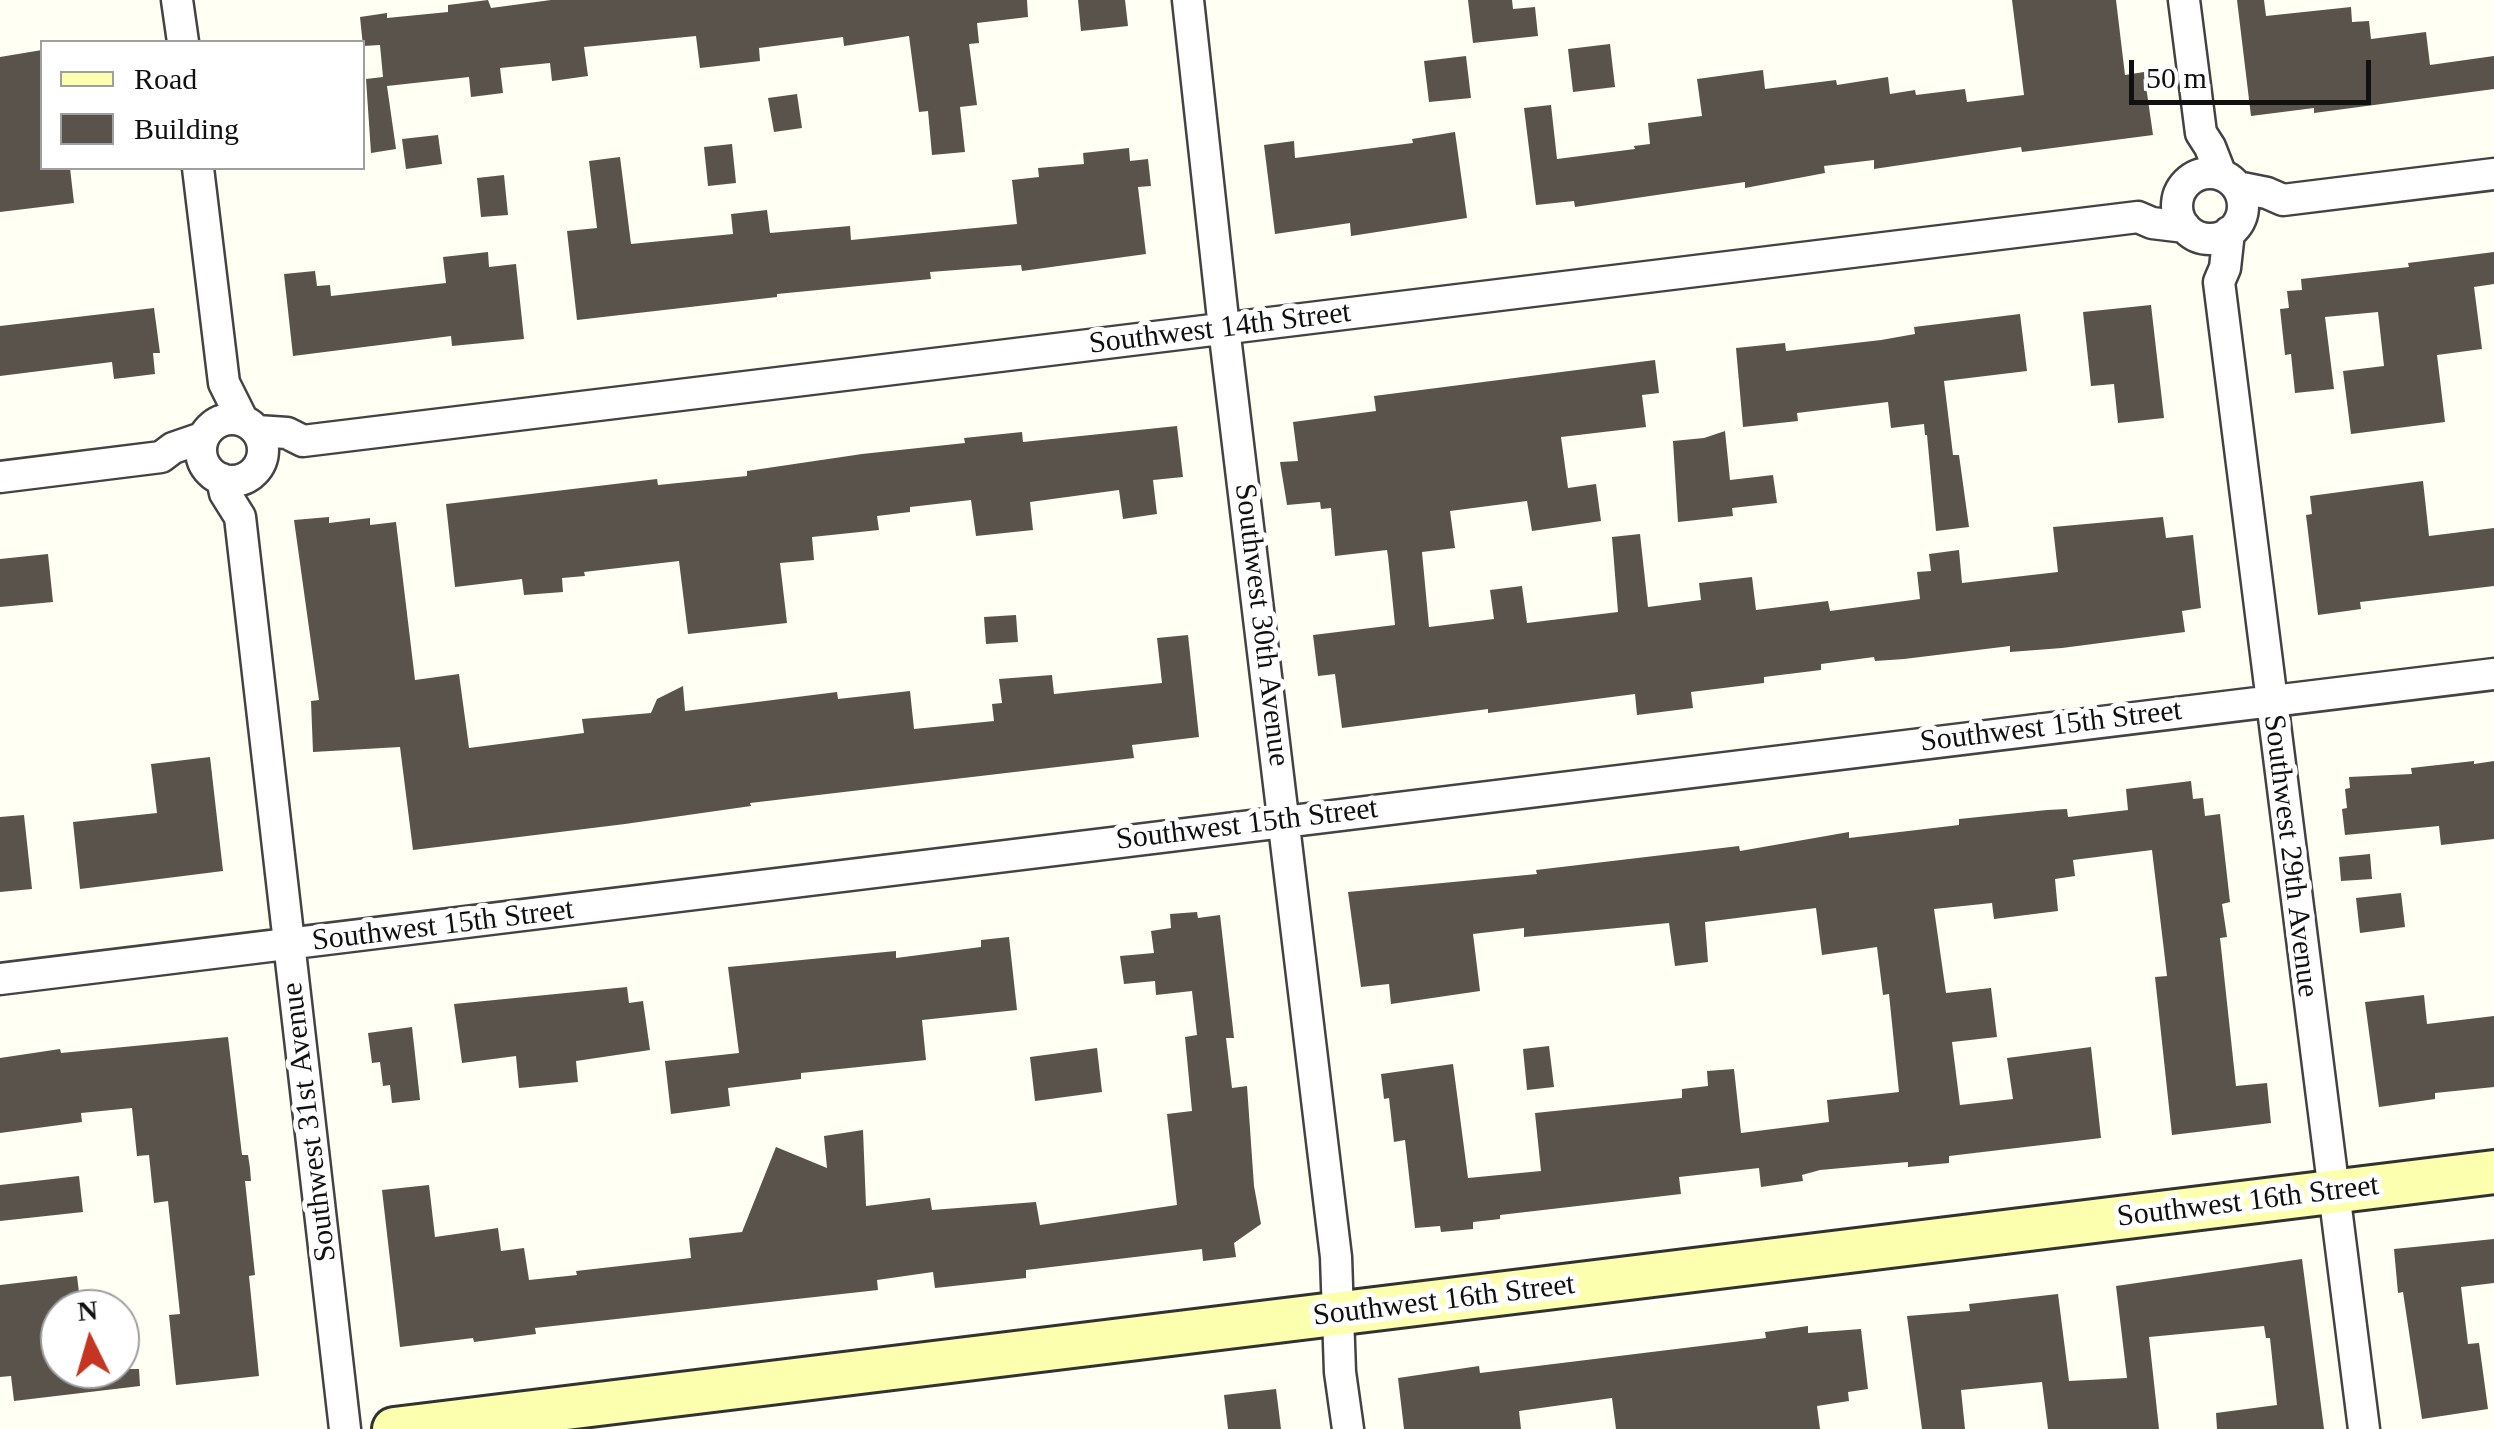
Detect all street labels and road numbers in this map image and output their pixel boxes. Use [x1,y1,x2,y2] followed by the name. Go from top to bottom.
[1087,295,1353,363] street label: Southwest 14th Street
[1226,482,1296,768] street label: Southwest 30th Avenue
[1918,693,2184,761] street label: Southwest 15th Street
[2255,713,2325,999] street label: Southwest 29th Avenue
[1114,791,1380,859] street label: Southwest 15th Street
[310,892,576,960] street label: Southwest 15th Street
[275,980,345,1264] street label: Southwest 31st Avenue
[2115,1168,2381,1236] street label: Southwest 16th Street
[1311,1267,1577,1335] street label: Southwest 16th Street

